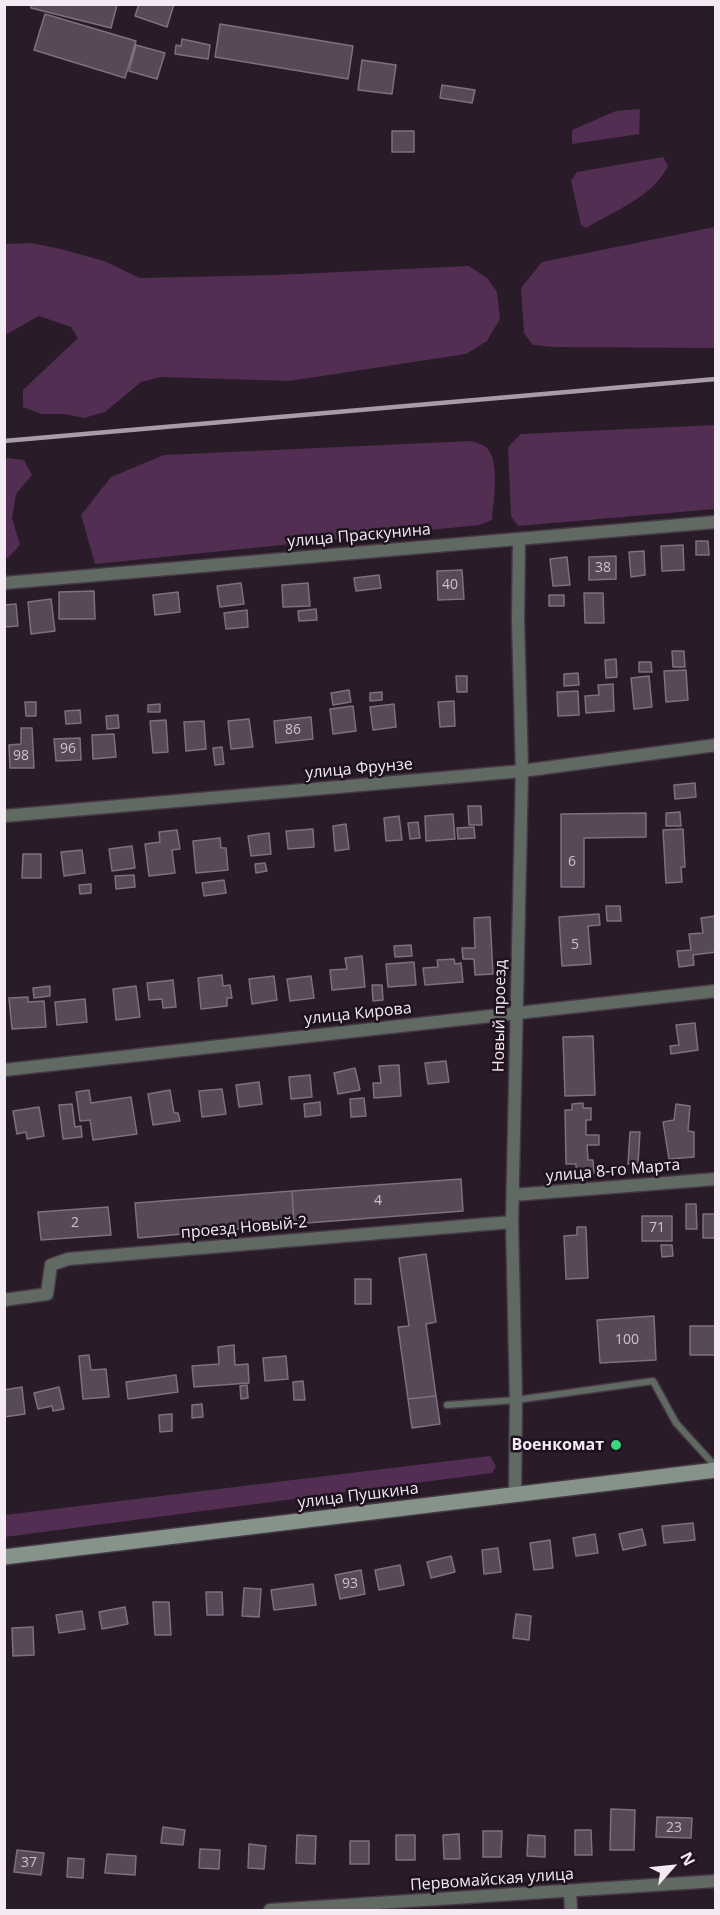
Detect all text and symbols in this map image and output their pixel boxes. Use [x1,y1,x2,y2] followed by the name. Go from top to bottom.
[286,520,432,552] street label: улица Праскунина
[595,560,611,576] house number: 38
[442,577,458,593] house number: 40
[285,722,301,738] house number: 86
[60,741,76,757] house number: 96
[13,748,29,764] house number: 98
[304,755,414,783] street label: улица Фрунзе
[568,854,576,870] house number: 6
[571,937,579,953] house number: 5
[489,960,511,1072] street label: Новый проезд
[303,999,413,1029] street label: улица Кирова
[545,1156,681,1186] street label: улица 8-го Марта
[374,1193,382,1209] house number: 4
[180,1213,308,1243] street label: проезд Новый-2
[71,1215,79,1231] house number: 2
[649,1220,665,1236] house number: 71
[615,1332,639,1348] house number: 100
[511,1435,604,1455] place label: Военкомат
[609,1438,623,1452] marker: Военкомат
[296,1479,420,1513] street label: улица Пушкина
[342,1576,358,1592] house number: 93
[666,1820,682,1836] house number: 23
[642,1837,702,1897] north arrow
[675,1848,701,1870] text: N
[21,1855,37,1871] house number: 37
[409,1865,575,1895] street label: Первомайская улица

